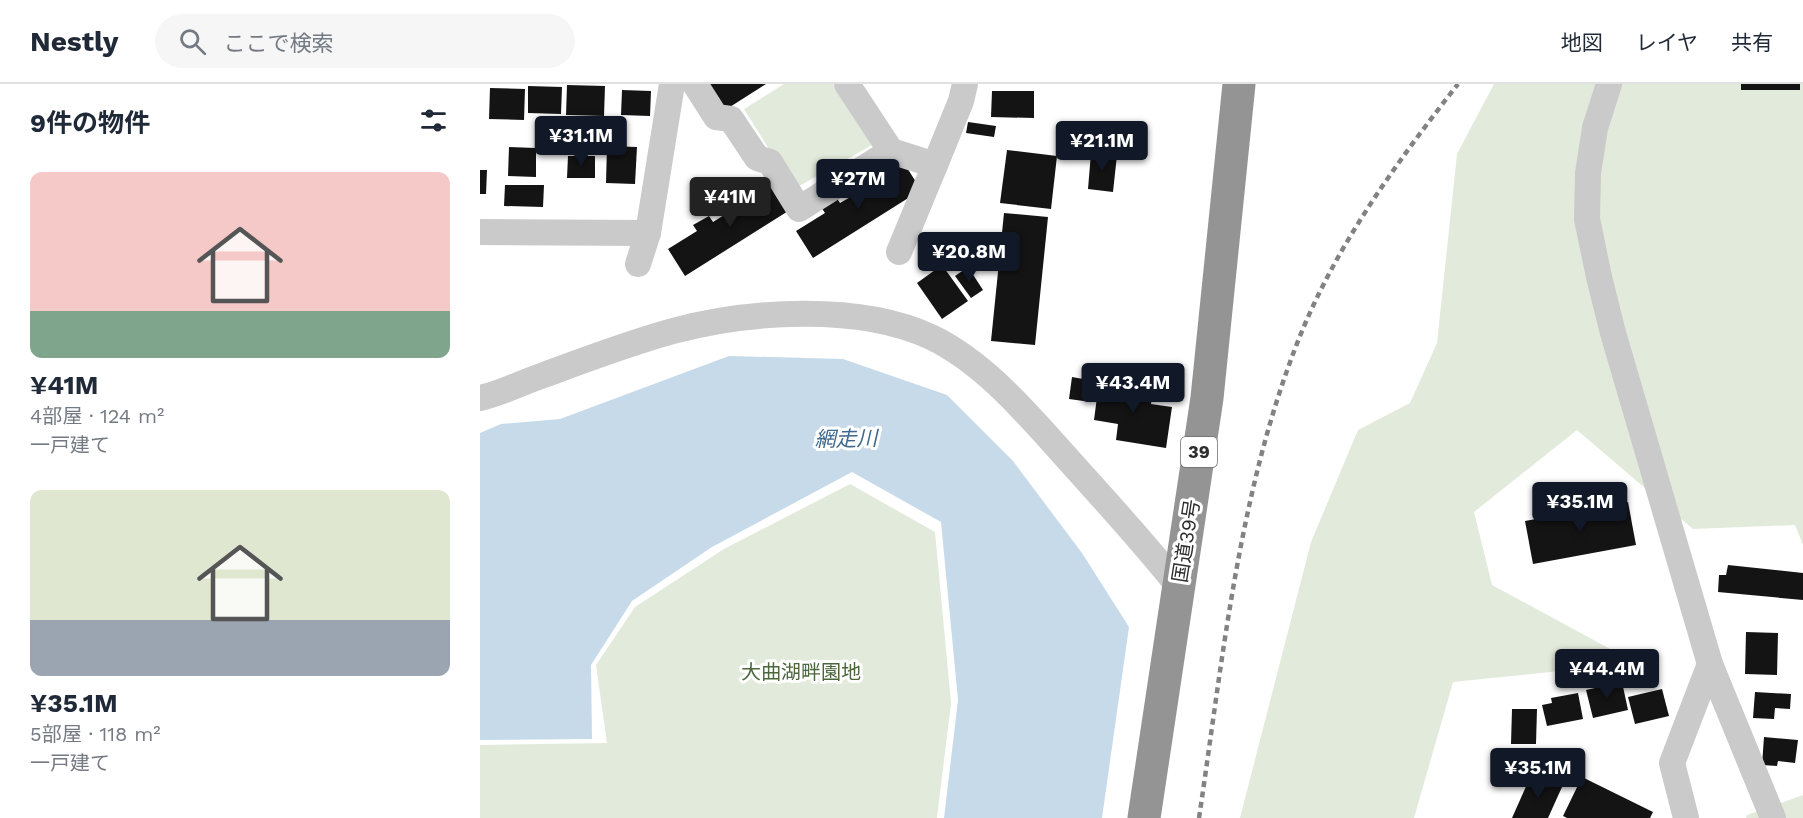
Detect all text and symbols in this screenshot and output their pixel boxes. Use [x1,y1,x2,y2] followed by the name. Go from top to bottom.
[155,14,575,68] search box
[30,25,119,58] text: Nestly
[176,25,209,58] icon: search
[1561,30,1603,55] text: 地図
[1636,30,1698,55] text: レイヤ
[1731,30,1773,55] text: 共有
[224,31,334,56] text: ここで検索
[417,104,450,137] icon: filters
[30,108,150,138] text: 9件の物件
[532,116,630,167] pin: ¥31.1M
[1053,121,1151,172] pin: ¥21.1M
[549,123,613,147] text: ¥31.1M
[1070,128,1134,152] text: ¥21.1M
[822,159,894,210] pin: ¥27M
[830,166,886,190] text: ¥27M
[694,177,766,228] pin: ¥41M
[704,184,756,208] text: ¥41M
[186,211,294,319] icon: home
[920,232,1018,283] pin: ¥20.8M
[932,239,1006,263] text: ¥20.8M
[1084,363,1182,414] pin: ¥43.4M
[30,370,98,400] text: ¥41M
[1096,370,1170,394] text: ¥43.4M
[30,404,164,428] text: 4部屋 · 124 m²
[814,425,880,452] water label: 網走川
[30,433,110,457] text: 一戸建て
[1181,437,1217,467] road number: 39
[1531,482,1629,533] pin: ¥35.1M
[1546,489,1614,513] text: ¥35.1M
[1168,498,1204,584] street label: 国道39号
[186,529,294,637] icon: home
[1558,649,1656,700] pin: ¥44.4M
[1569,656,1645,680] text: ¥44.4M
[741,660,861,684] park label: 大曲湖畔園地
[30,688,118,718] text: ¥35.1M
[30,722,161,746] text: 5部屋 · 118 m²
[1489,748,1587,799] pin: ¥35.1M
[30,751,110,775] text: 一戸建て
[1504,755,1572,779] text: ¥35.1M

